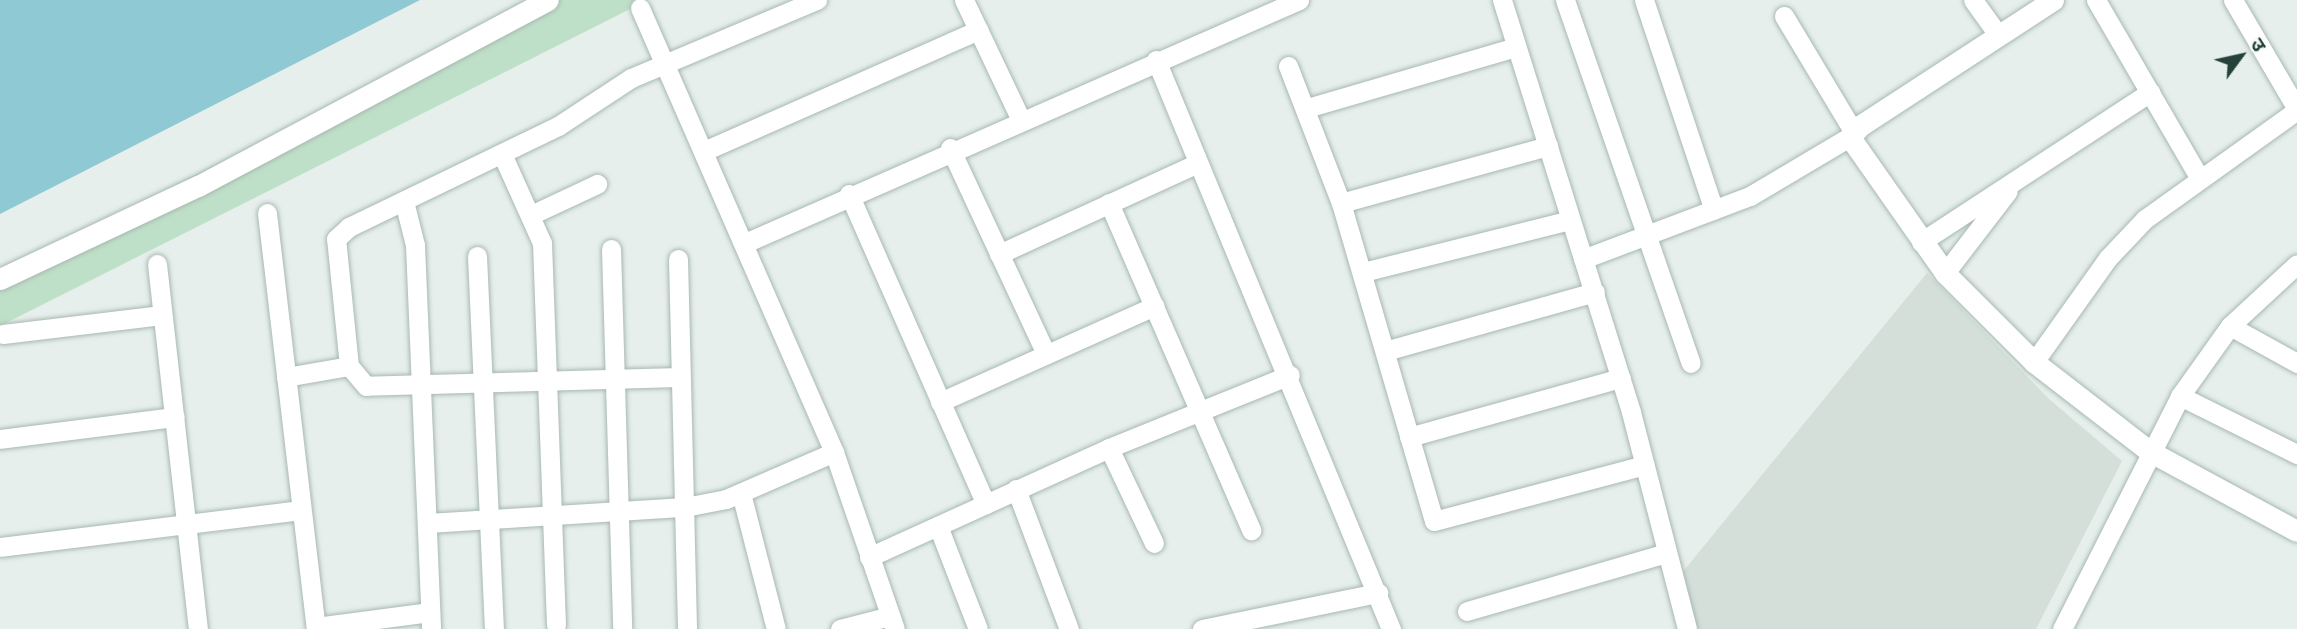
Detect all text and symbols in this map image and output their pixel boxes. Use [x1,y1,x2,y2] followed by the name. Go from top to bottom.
[2206,21,2276,91] north arrow
[2244,32,2274,57] text: उ

